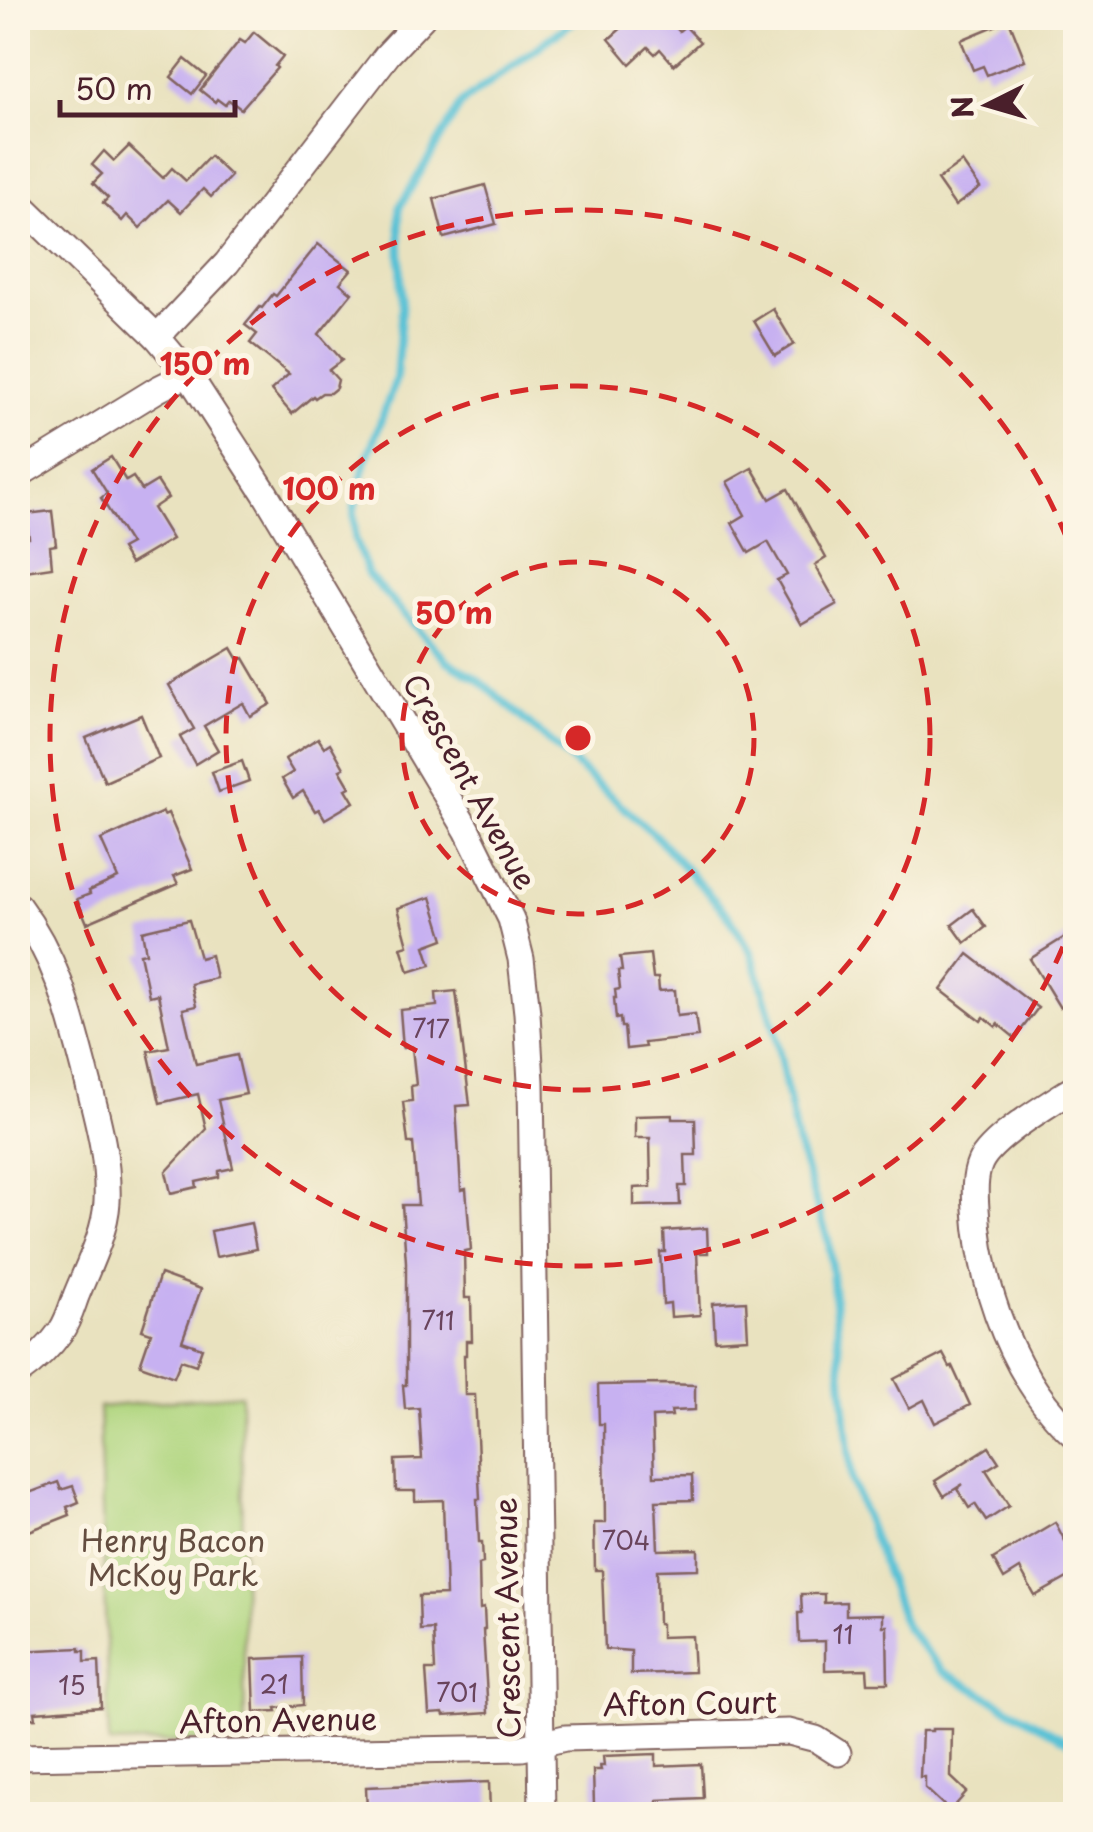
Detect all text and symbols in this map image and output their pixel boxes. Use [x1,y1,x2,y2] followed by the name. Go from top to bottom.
[60,55,235,117] scale bar
[938,55,1038,155] north arrow
[75,65,153,110] text: 50 m
[939,94,984,120] text: N
[160,340,250,385] text: 150 m
[282,465,376,510] text: 100 m
[415,589,493,634] text: 50 m
[393,665,549,897] street label: Crescent Avenue
[560,720,596,756] centre of rings
[412,1009,450,1047] house number: 717
[422,1301,454,1339] house number: 711
[481,1497,531,1739] street label: Crescent Avenue
[81,1517,265,1596] park label: Henry Bacon McKoy Park
[602,1521,650,1559] house number: 704
[833,1615,853,1653] house number: 11
[260,1665,288,1703] house number: 21
[58,1666,86,1704] house number: 15
[436,1673,478,1711] house number: 701
[603,1678,777,1726] street label: Afton Court
[179,1695,377,1743] street label: Afton Avenue

